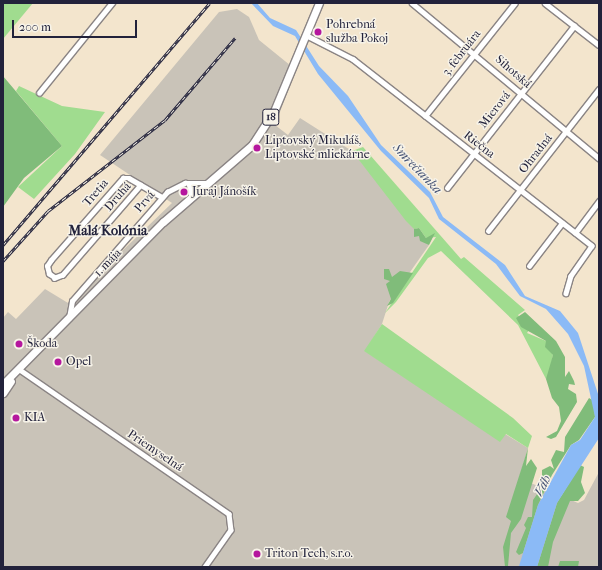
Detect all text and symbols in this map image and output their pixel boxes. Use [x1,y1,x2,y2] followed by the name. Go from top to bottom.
[14,12,139,38] scale bar
[326,18,388,46] place label: Pohrebná služba Pokoj
[19,20,51,34] text: 200 m
[313,27,323,37] marker: Pohrebná služba Pokoj
[440,27,484,79] street label: 3. februára
[492,53,534,91] street label: Sihotská
[476,89,514,131] street label: Mierová
[262,108,280,126] road number: 18
[460,128,498,162] street label: Riečna
[516,131,556,177] street label: Ohradná
[265,134,370,162] place label: Liptovský Mikuláš, Liptovské mliekárne
[389,141,445,197] water label: Smrečianka
[252,143,262,153] marker: Liptovský Mikuláš, Liptovské mliekárne
[80,176,112,210] street label: Tretia
[102,180,134,214] street label: Druhá
[192,185,256,199] place label: Juraj Jánošík
[179,187,189,197] marker: Juraj Jánošík
[132,188,158,216] street label: Prvá
[68,223,148,239] district label: Malá Kolónia
[91,246,125,280] street label: 1. mája
[27,337,57,351] place label: Škoda
[14,339,24,349] marker: Škoda
[66,355,91,369] place label: Opel
[53,357,63,367] marker: Opel
[24,411,45,425] place label: KIA
[11,413,21,423] marker: KIA
[125,427,185,475] street label: Priemyselná
[531,473,555,499] water label: Váh
[265,547,353,561] place label: Triton Tech, s.r.o.
[252,549,262,559] marker: Triton Tech, s.r.o.

